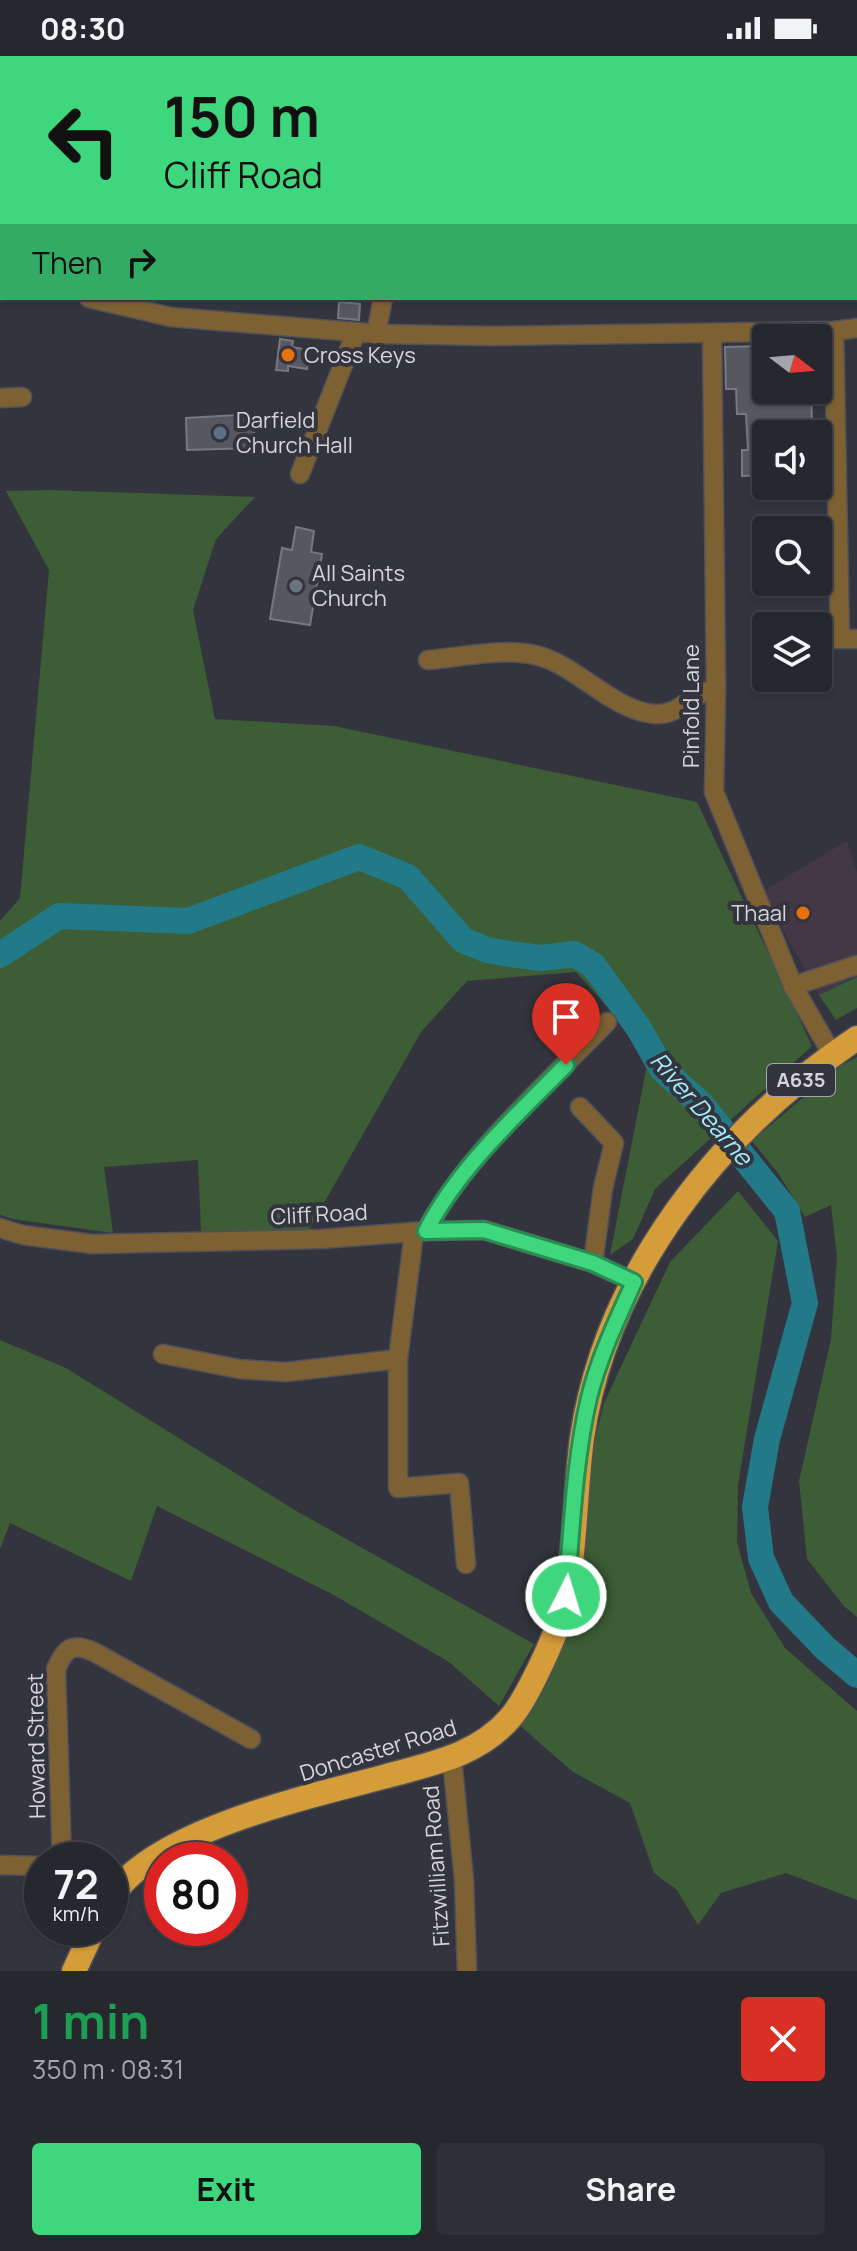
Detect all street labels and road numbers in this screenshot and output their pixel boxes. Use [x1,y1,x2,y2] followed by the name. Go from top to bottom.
[676,644,706,768] street label: Pinfold Lane
[767,1064,835,1096] road number: A635
[270,1196,368,1232] street label: Cliff Road
[20,1673,52,1819] street label: Howard Street
[296,1712,460,1788] street label: Doncaster Road
[415,1784,457,1948] street label: Fitzwilliam Road

